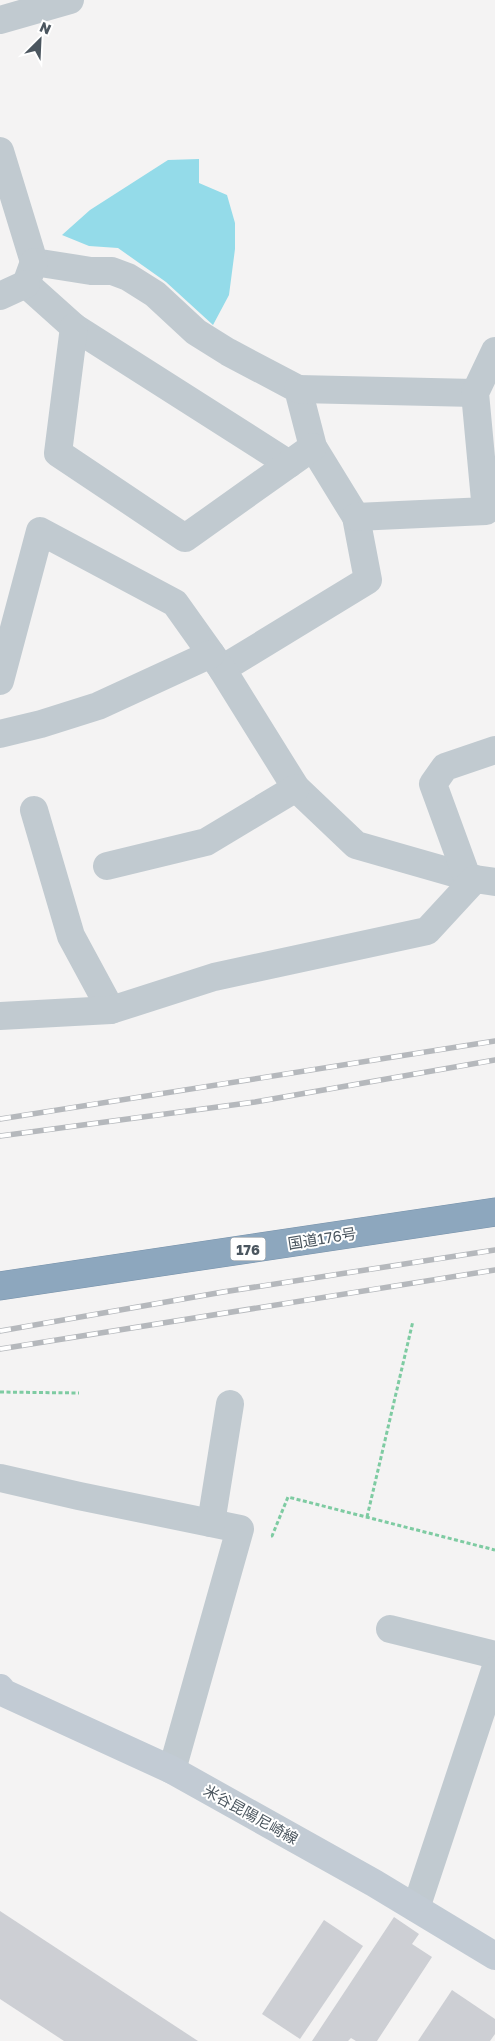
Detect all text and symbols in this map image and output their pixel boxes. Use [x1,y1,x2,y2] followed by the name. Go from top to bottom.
[15,15,65,65] north arrow
[37,18,54,38] text: N
[286,1224,358,1252] street label: 国道176号
[230,1238,266,1260] road number: 176
[201,1781,301,1847] street label: 米谷昆陽尼崎線

